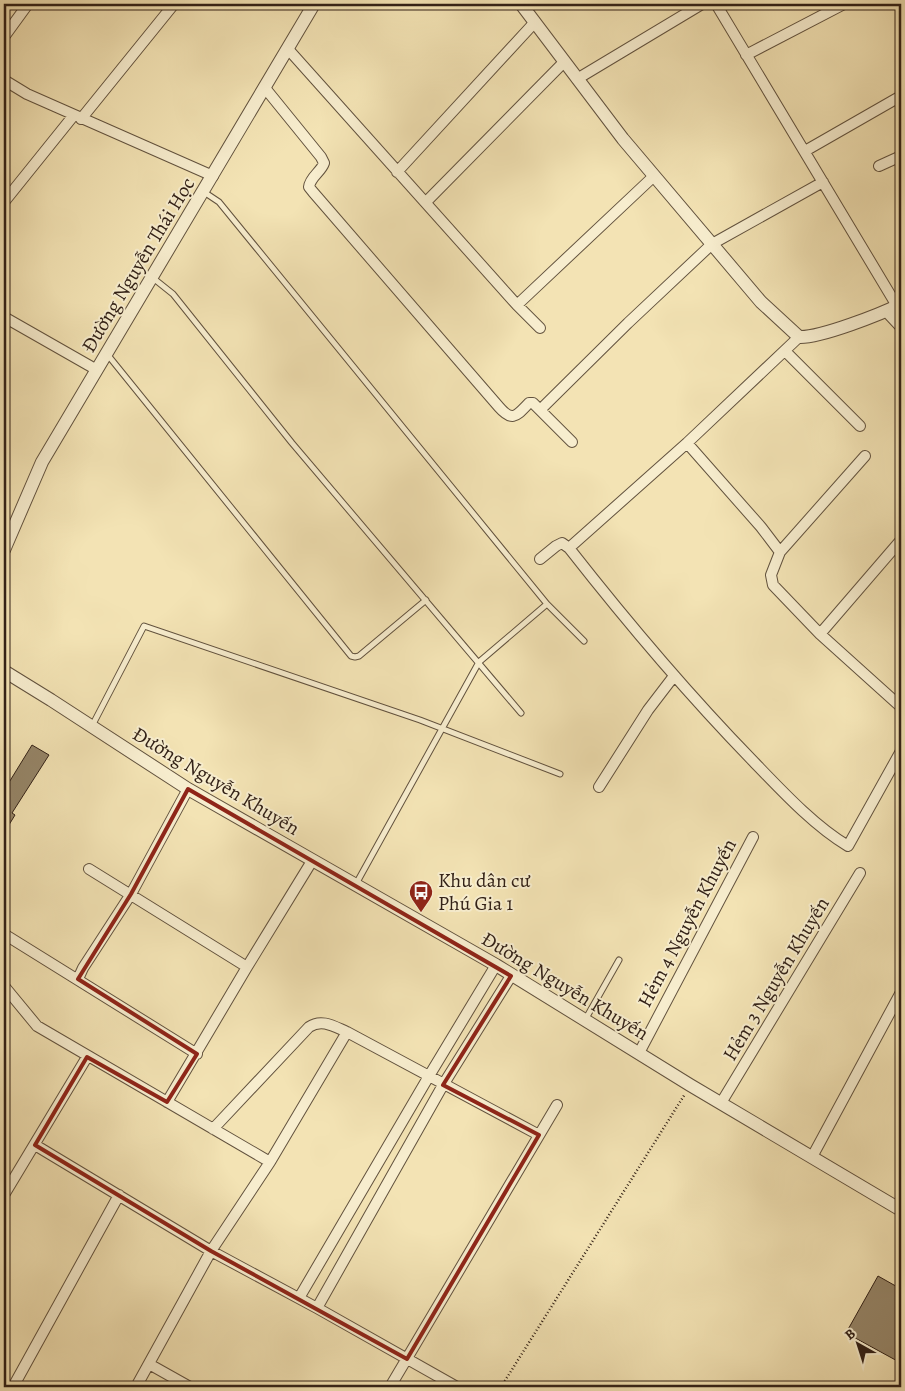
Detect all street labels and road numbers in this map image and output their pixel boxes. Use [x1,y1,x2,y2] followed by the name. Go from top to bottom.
[75,172,201,358] street label: Đường Nguyễn Thái Học
[127,720,305,842] street label: Đường Nguyễn Khuyến
[631,834,743,1012] street label: Hẻm 4 Nguyễn Khuyến
[716,892,836,1066] street label: Hẻm 3 Nguyễn Khuyến
[476,925,654,1047] street label: Đường Nguyễn Khuyến

